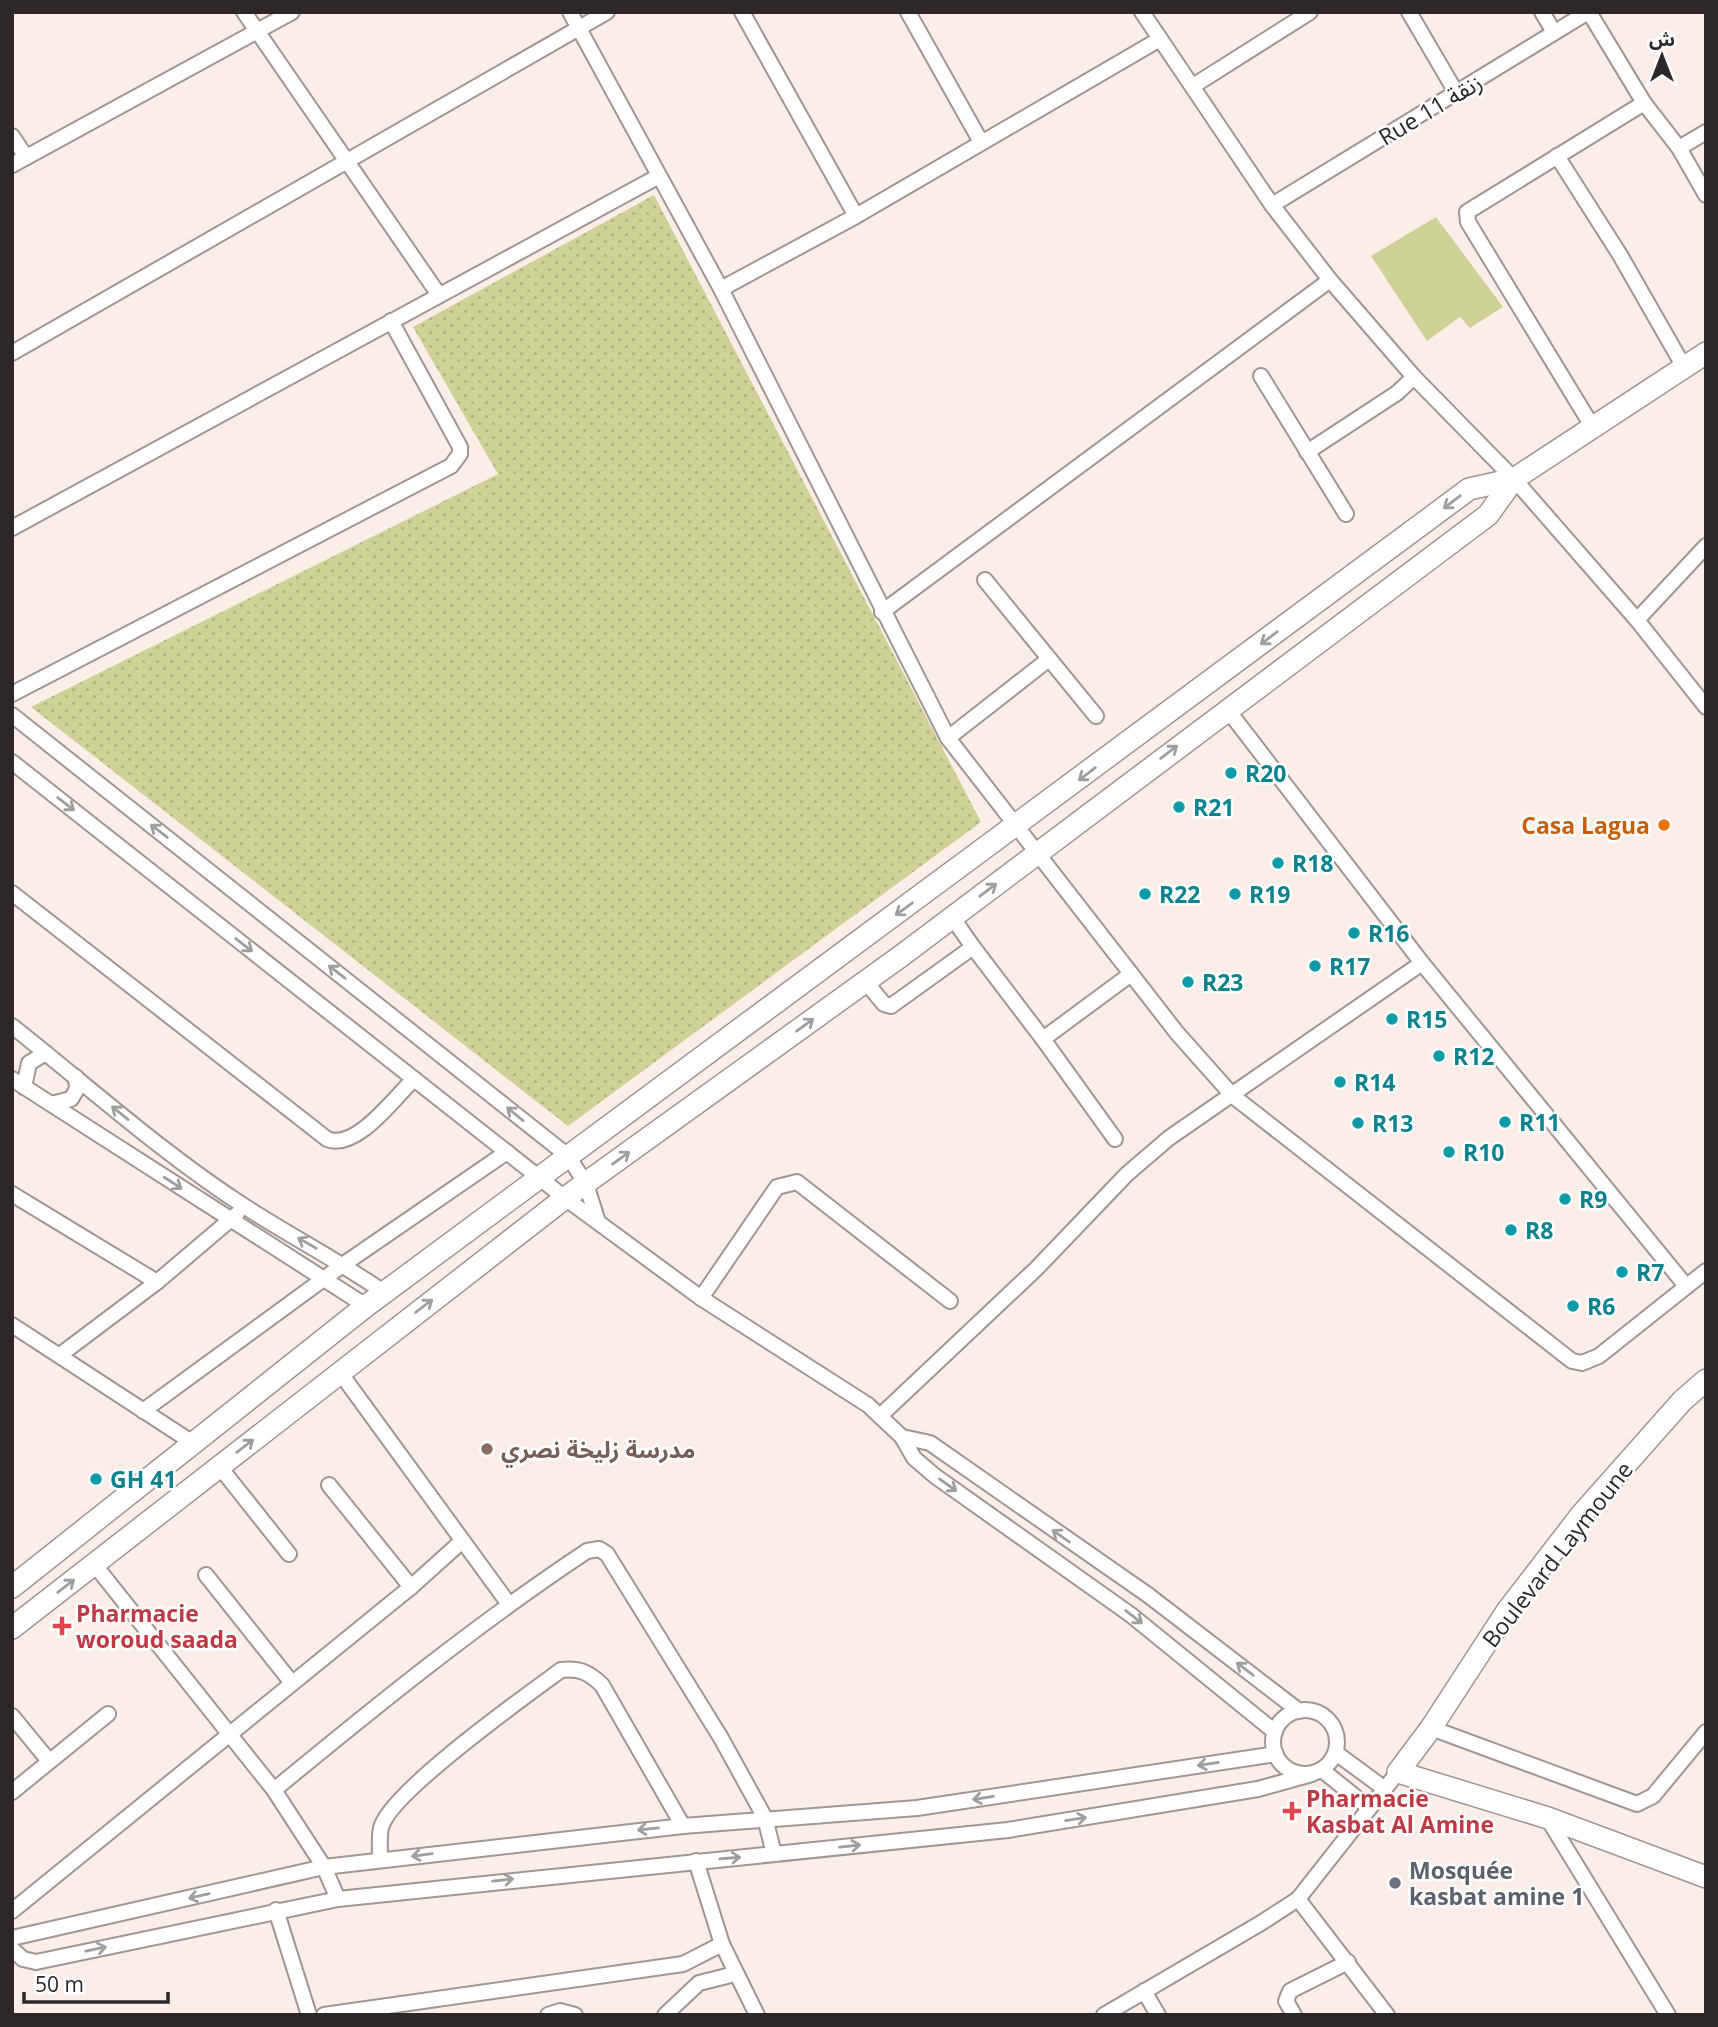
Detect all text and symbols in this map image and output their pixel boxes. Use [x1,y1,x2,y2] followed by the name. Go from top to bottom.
[1627,21,1697,91] north arrow
[1649,26,1675,52] text: ش
[1372,65,1488,153] street label: Rue 11 زنقة
[1442,494,1461,509] one-way arrow
[1261,631,1279,646] one-way arrow
[1160,745,1178,760] one-way arrow
[1245,757,1287,789] place label: R20
[1223,765,1239,781] marker: R20
[1078,767,1097,782] one-way arrow
[1193,791,1235,823] place label: R21
[56,796,74,812] one-way arrow
[1171,799,1187,815] marker: R21
[1521,809,1650,841] place label: Casa Lagua
[1656,817,1672,833] marker: Casa Lagua
[150,823,168,838] one-way arrow
[1292,847,1334,879] place label: R18
[1270,855,1286,871] marker: R18
[1159,878,1201,910] place label: R22
[1249,878,1291,910] place label: R19
[978,882,997,897] one-way arrow
[1137,886,1153,902] marker: R22
[1227,886,1243,902] marker: R19
[895,902,914,916] one-way arrow
[1368,917,1410,949] place label: R16
[1346,925,1362,941] marker: R16
[235,937,253,953] one-way arrow
[1329,950,1371,982] place label: R17
[1307,958,1323,974] marker: R17
[328,964,347,979] one-way arrow
[1202,966,1244,998] place label: R23
[1180,974,1196,990] marker: R23
[1406,1003,1448,1035] place label: R15
[1384,1011,1400,1027] marker: R15
[795,1018,814,1032] one-way arrow
[1453,1040,1495,1072] place label: R12
[1431,1048,1447,1064] marker: R12
[1354,1066,1396,1098] place label: R14
[1332,1074,1348,1090] marker: R14
[112,1105,130,1121] one-way arrow
[506,1106,525,1121] one-way arrow
[1519,1106,1561,1138] place label: R11
[1372,1107,1414,1139] place label: R13
[1497,1114,1513,1130] marker: R11
[1350,1115,1366,1131] marker: R13
[1463,1136,1505,1168] place label: R10
[1441,1144,1457,1160] marker: R10
[611,1151,630,1165] one-way arrow
[162,1176,182,1190] one-way arrow
[1579,1183,1607,1215] place label: R9
[1557,1191,1573,1207] marker: R9
[1525,1214,1553,1246] place label: R8
[1503,1222,1519,1238] marker: R8
[297,1236,317,1250] one-way arrow
[1636,1256,1664,1288] place label: R7
[1614,1264,1630,1280] marker: R7
[1587,1290,1615,1322] place label: R6
[415,1298,433,1313] one-way arrow
[1565,1298,1581,1314] marker: R6
[501,1433,695,1468] place label: مدرسة زليخة نصري
[235,1438,254,1453] one-way arrow
[479,1441,495,1457] marker: مدرسة زليخة نصري
[1474,1454,1640,1654] street label: Boulevard Laymoune
[110,1463,177,1495] place label: GH 41
[88,1471,104,1487] marker: GH 41
[938,1478,957,1492] one-way arrow
[1052,1529,1071,1543] one-way arrow
[56,1579,75,1594] one-way arrow
[76,1597,238,1655] place label: Pharmacie woroud saada
[1124,1610,1142,1625] one-way arrow
[54,1618,70,1634] marker: Pharmacie woroud saada
[1236,1662,1255,1677] one-way arrow
[1197,1758,1220,1771] one-way arrow
[1306,1782,1494,1840] place label: Pharmacie Kasbat Al Amine
[972,1792,995,1805] one-way arrow
[1284,1803,1300,1819] marker: Pharmacie Kasbat Al Amine
[1064,1812,1086,1825] one-way arrow
[637,1823,660,1836] one-way arrow
[838,1839,861,1852] one-way arrow
[411,1849,434,1862] one-way arrow
[718,1851,740,1864] one-way arrow
[1409,1854,1584,1912] place label: Mosquée kasbat amine 1
[491,1874,514,1887] one-way arrow
[1387,1875,1403,1891] marker: Mosquée kasbat amine 1
[188,1890,210,1903] one-way arrow
[84,1941,107,1955] one-way arrow
[24,1960,168,2004] scale bar
[35,1970,84,1998] text: 50 m

